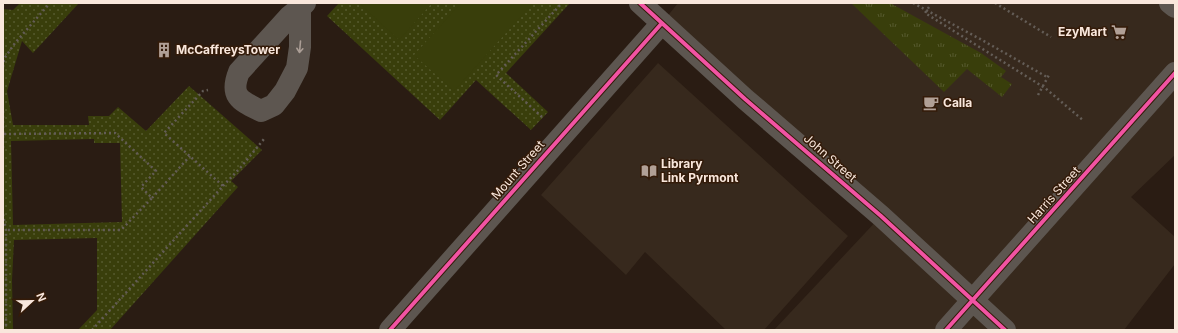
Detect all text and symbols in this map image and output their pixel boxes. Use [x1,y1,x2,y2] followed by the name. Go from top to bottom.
[1110,23,1128,41] supermarket icon: EzyMart
[1058,24,1108,39] place label: EzyMart
[296,40,303,53] one-way arrow
[155,41,173,59] building icon: McCaffreysTower
[176,42,280,57] place label: McCaffreysTower
[922,94,940,112] cafe icon: Calla
[943,95,972,110] place label: Calla
[801,130,860,185] street label: John Street
[488,137,547,202] street label: Mount Street
[661,156,739,185] place label: Library Link Pyrmont
[640,162,658,180] library icon: Library Link Pyrmont
[1024,163,1083,226] street label: Harris Street
[12,281,52,321] north arrow
[33,291,49,304] text: N

